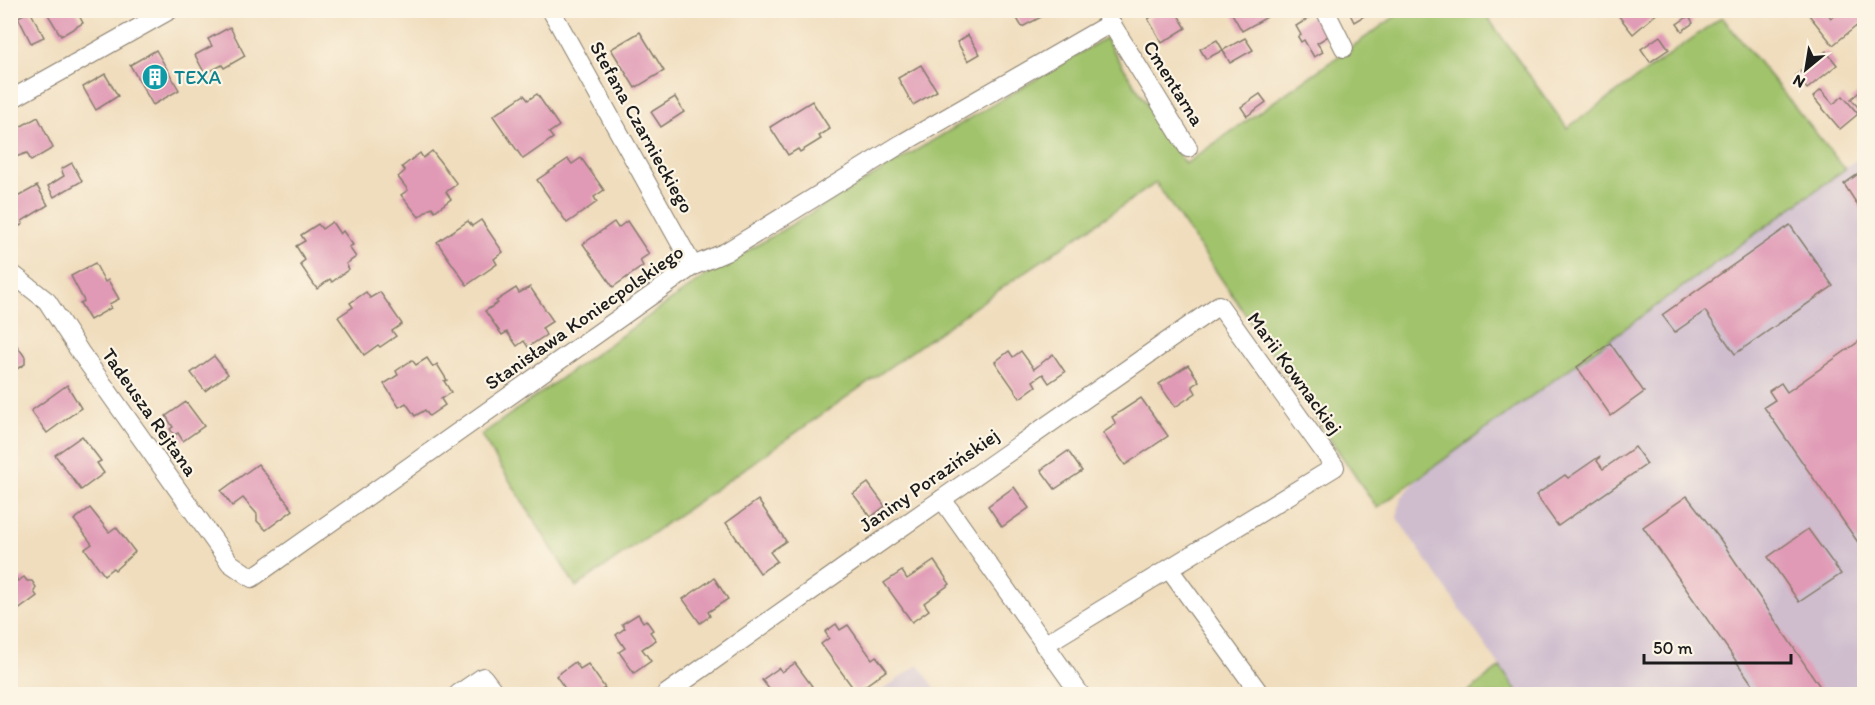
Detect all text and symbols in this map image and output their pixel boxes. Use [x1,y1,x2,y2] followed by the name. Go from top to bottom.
[1138,36,1210,131] street label: Cmentarna
[585,37,699,217] street label: Stefana Czarnieckiego
[1776,39,1836,99] north arrow
[140,62,170,92] building icon: TEXA
[174,65,221,89] place label: TEXA
[1789,71,1808,92] text: N
[480,239,688,395] street label: Stanisława Koniecpolskiego
[1243,307,1347,439] street label: Marii Kownackiej
[97,343,203,481] street label: Tadeusza Rejtana
[854,423,1004,537] street label: Janiny Porazińskiej
[1644,627,1791,665] scale bar
[1653,637,1693,659] text: 50 m

